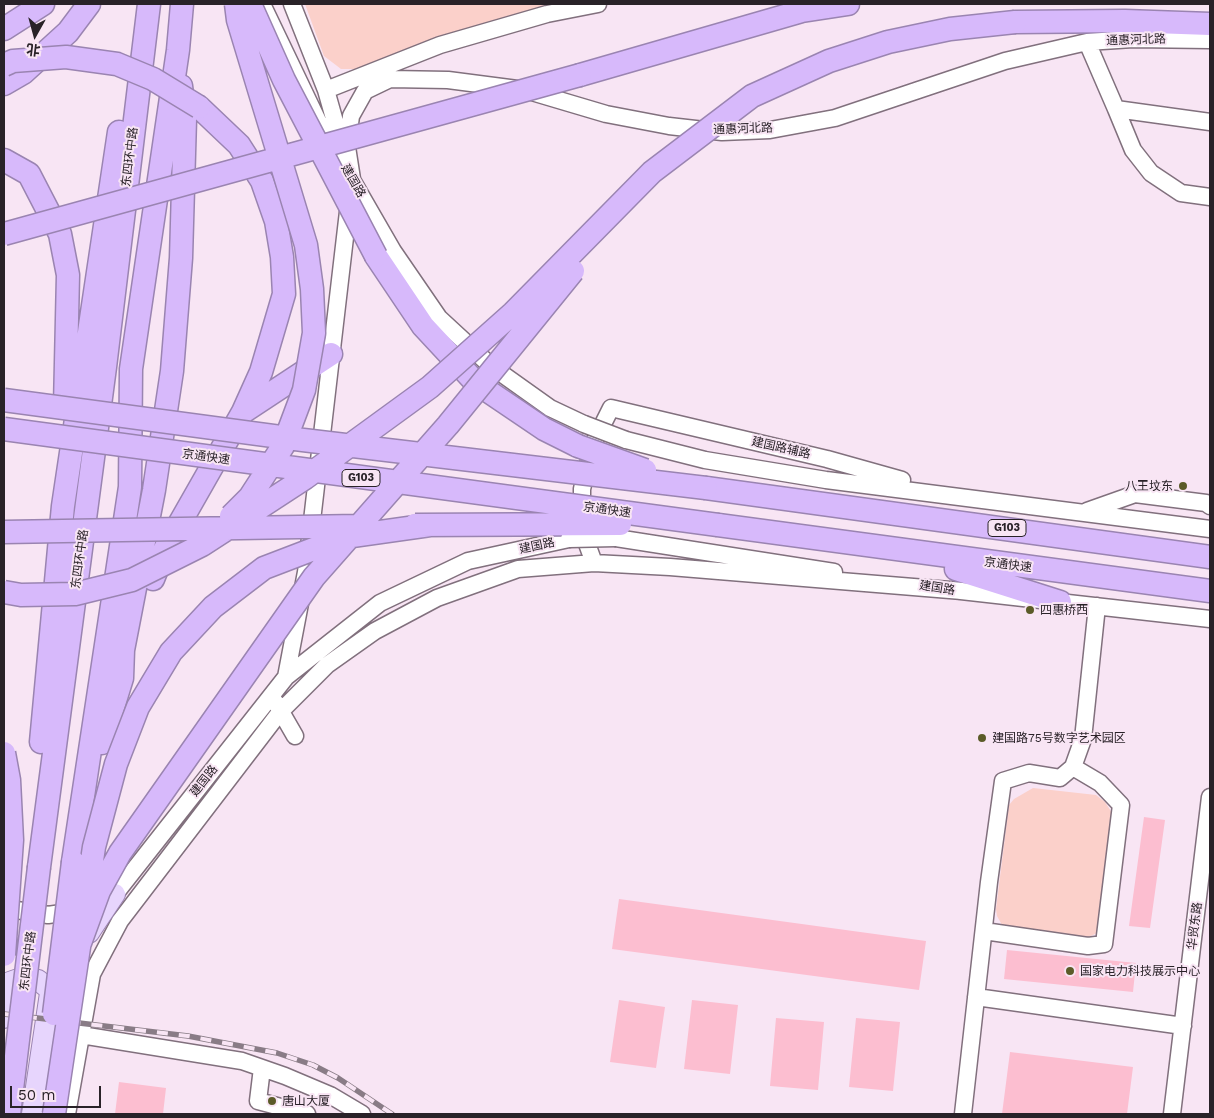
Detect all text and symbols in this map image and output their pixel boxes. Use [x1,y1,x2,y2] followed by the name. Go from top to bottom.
[10,10,60,60] north arrow
[1106,32,1166,48] street label: 通惠河北路
[25,41,41,59] text: 北
[713,121,773,137] street label: 通惠河北路
[119,126,141,188] street label: 东四环中路
[338,162,368,200] street label: 建国路
[750,434,812,462] street label: 建国路辅路
[181,447,231,467] street label: 京通快速
[342,469,380,486] road number: G103
[1125,479,1173,493] place label: 八王坟东
[1177,480,1189,492] marker: 八王坟东
[582,500,632,520] street label: 京通快速
[988,520,1026,536] road number: G103
[69,528,91,590] street label: 东四环中路
[518,535,556,557] street label: 建国路
[983,555,1033,575] street label: 京通快速
[918,578,956,598] street label: 建国路
[1040,603,1088,617] place label: 四惠桥西
[1024,604,1036,616] marker: 四惠桥西
[992,731,1126,745] place label: 建国路75号数字艺术园区
[976,732,988,744] marker: 建国路75号数字艺术园区
[187,762,221,800] street label: 建国路
[1185,901,1205,951] street label: 华贸东路
[17,930,39,992] street label: 东四环中路
[1080,964,1200,978] place label: 国家电力科技展示中心
[1064,965,1076,977] marker: 国家电力科技展示中心
[12,1076,104,1108] scale bar
[18,1086,55,1104] text: 50 m
[282,1094,330,1108] place label: 唐山大厦
[266,1095,278,1107] marker: 唐山大厦

